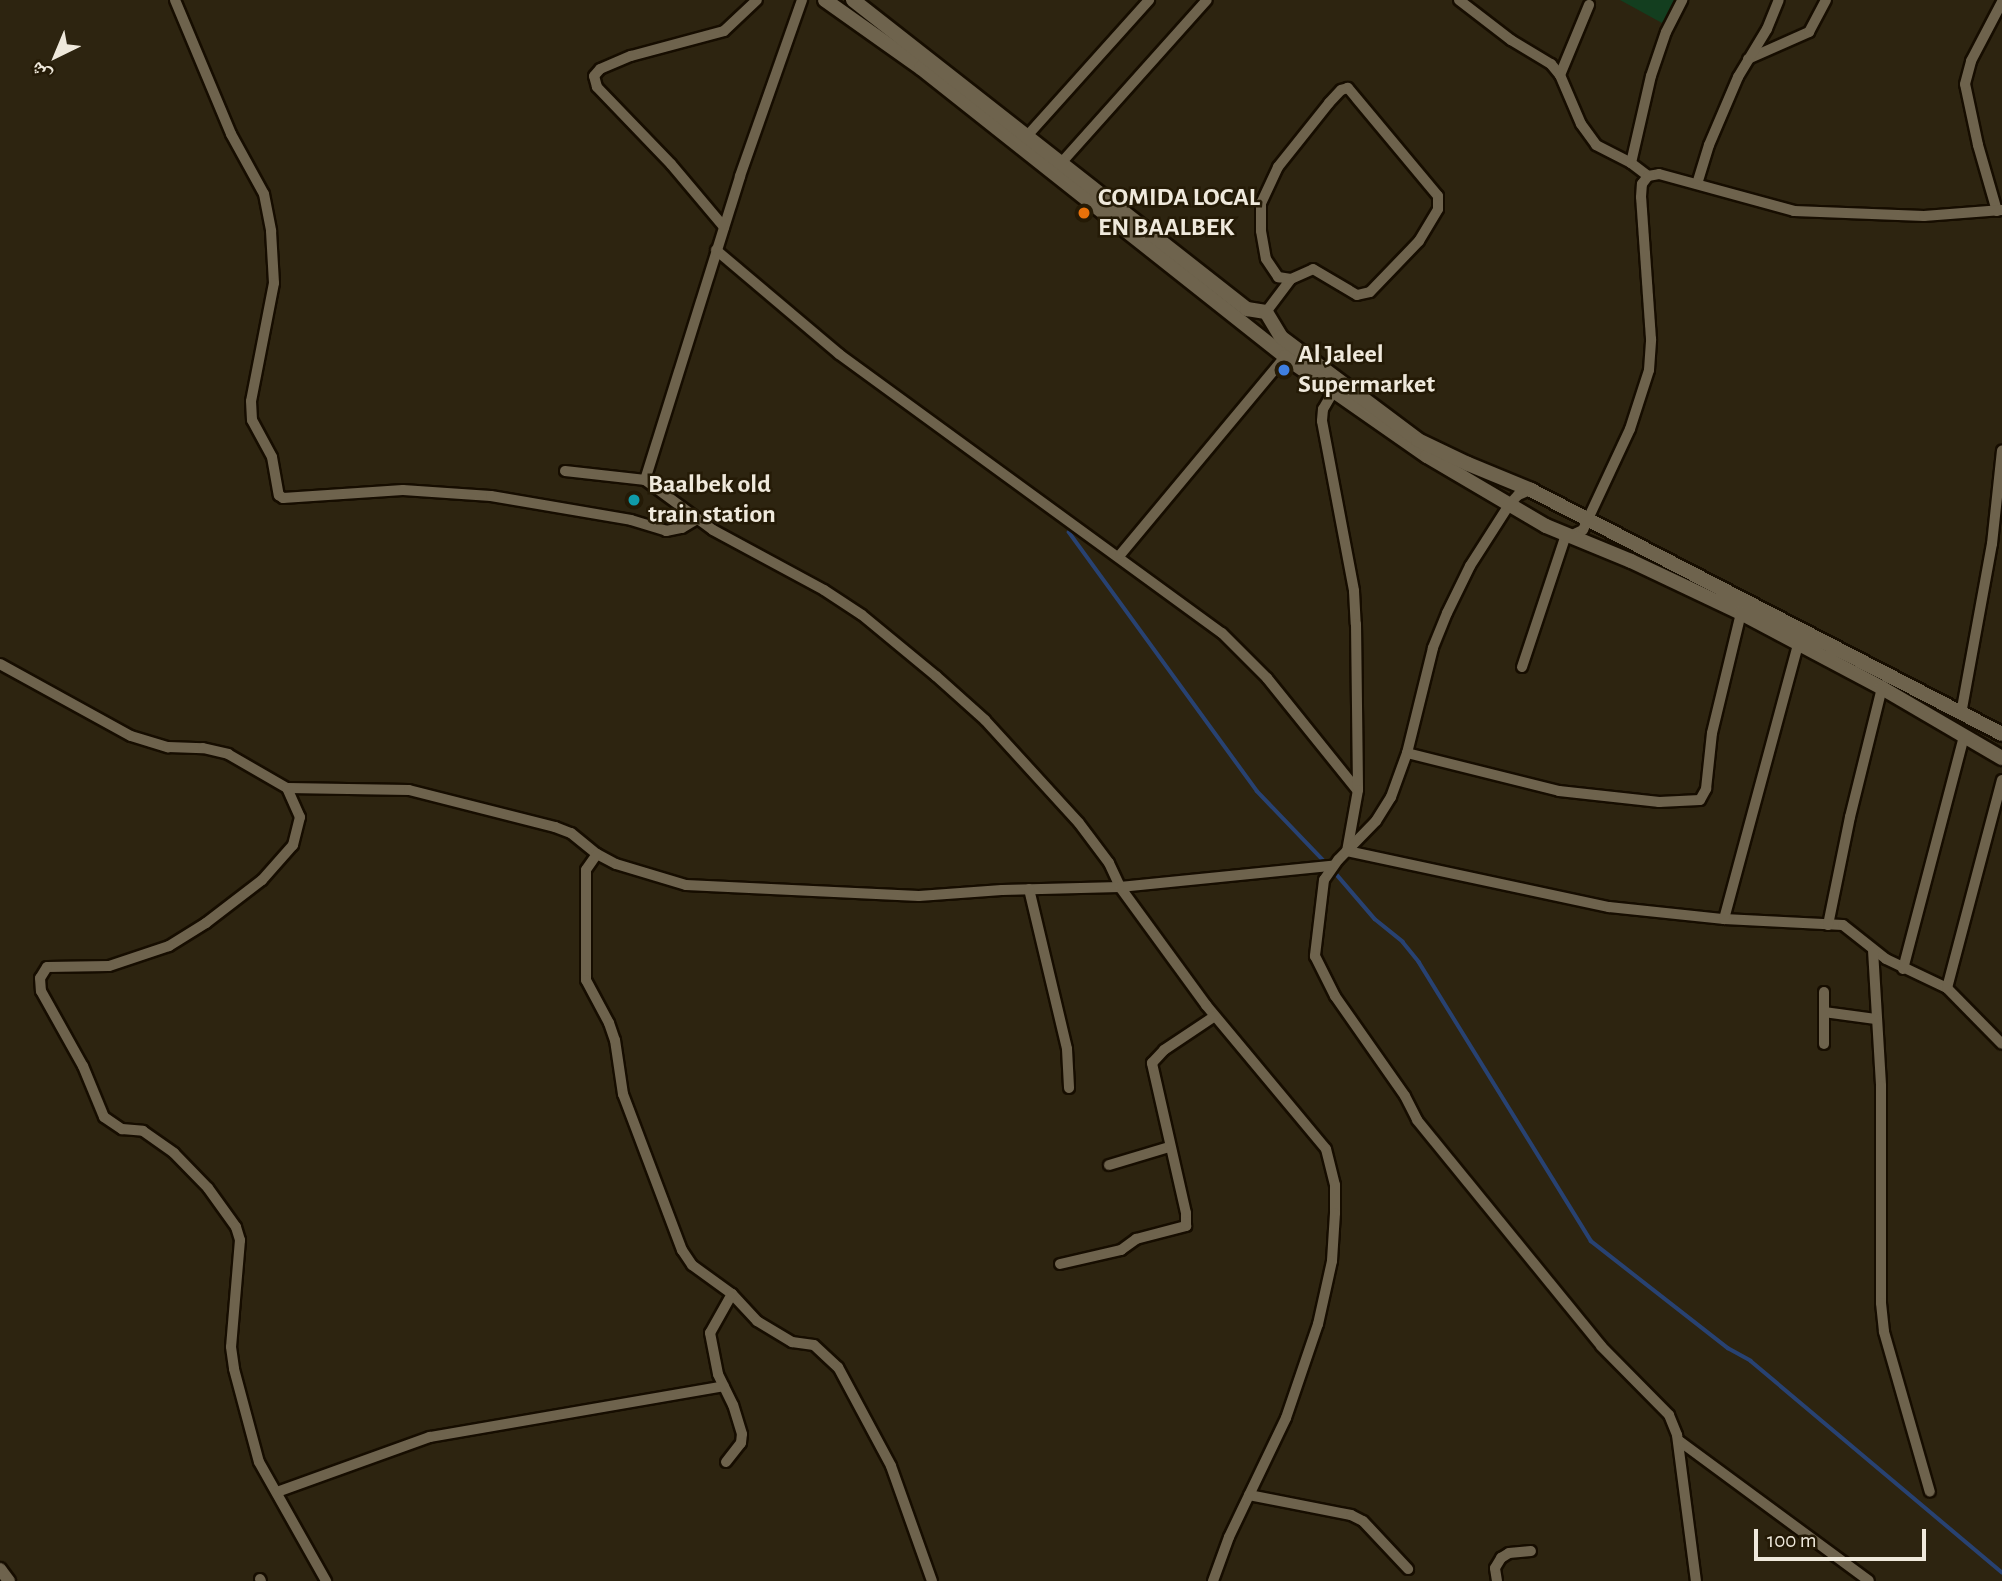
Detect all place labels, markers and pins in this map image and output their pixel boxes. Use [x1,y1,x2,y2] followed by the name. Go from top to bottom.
[1098,182,1260,244] place label: COMIDA LOCAL EN BAALBEK
[1076,205,1092,221] marker: COMIDA LOCAL EN BAALBEK
[1298,339,1435,400] place label: Al Jaleel Supermarket
[1276,362,1292,378] marker: Al Jaleel Supermarket
[648,469,776,530] place label: Baalbek old train station
[626,492,642,508] marker: Baalbek old train station

